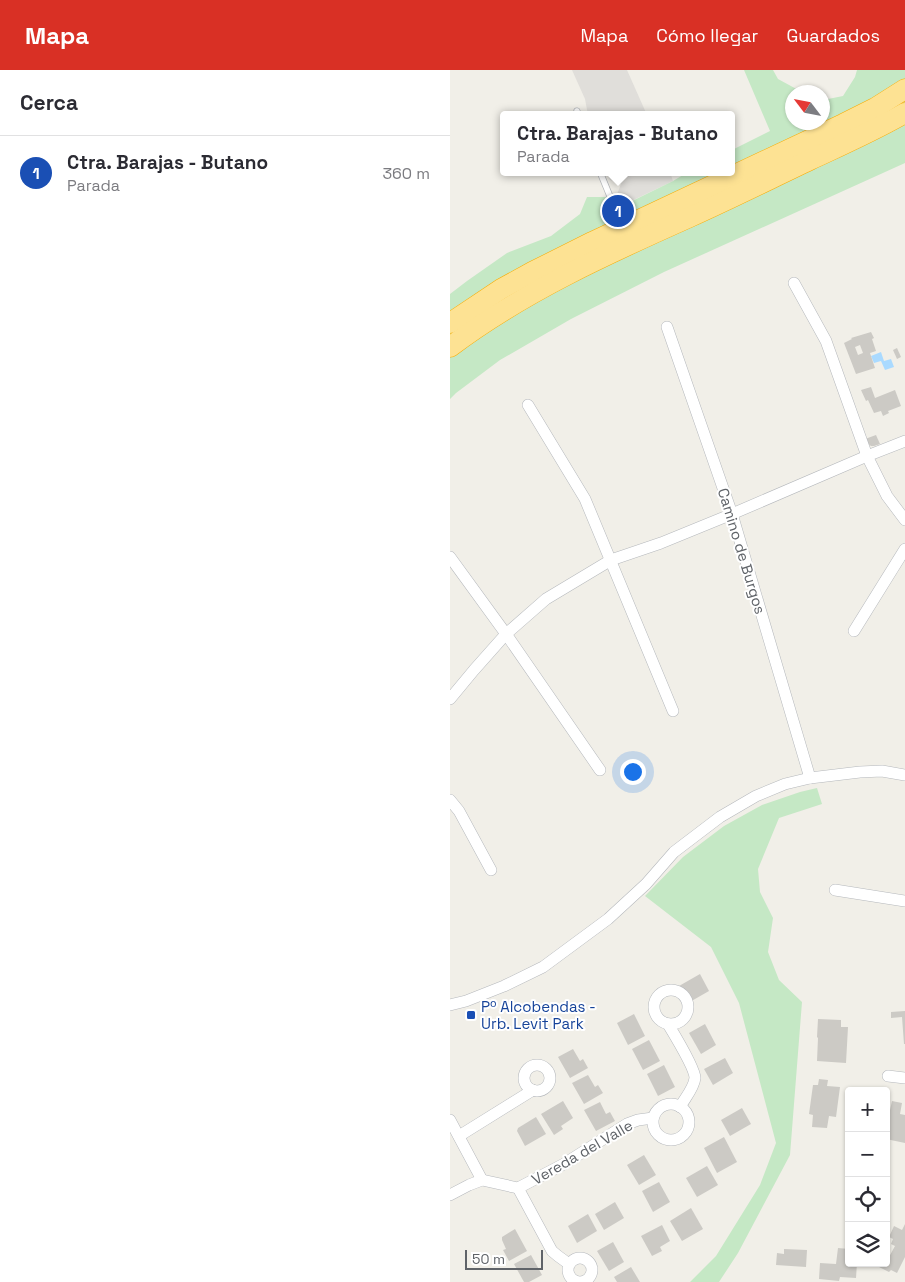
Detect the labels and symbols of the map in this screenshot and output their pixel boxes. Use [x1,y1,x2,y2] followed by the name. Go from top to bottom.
[785,85,830,130] north arrow
[602,192,634,230] pin: 1
[714,486,770,616] street label: Camino de Burgos
[620,759,646,785] your location
[481,997,596,1033] place label: Pº Alcobendas - Urb. Levit Park
[465,1009,477,1021] marker: Pº Alcobendas - Urb. Levit Park
[528,1115,636,1189] street label: Vereda del Valle
[465,1247,542,1270] scale bar

